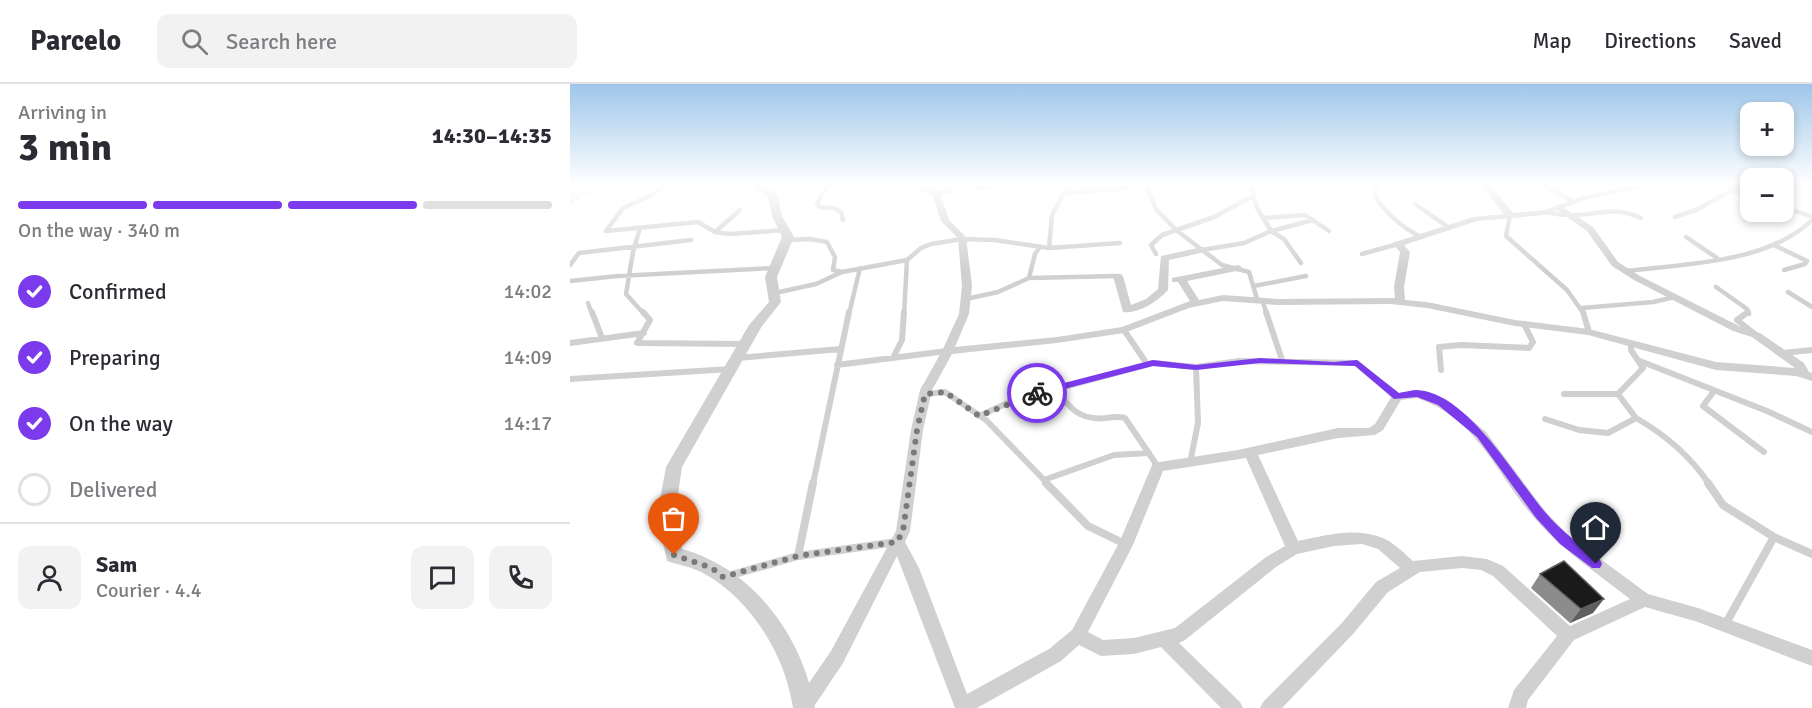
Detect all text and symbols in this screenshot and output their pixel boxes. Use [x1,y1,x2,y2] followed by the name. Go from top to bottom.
[157,14,577,68] search box
[30,24,121,58] text: Parcelo
[178,25,211,58] icon: search
[226,28,337,55] text: Search here
[1533,28,1571,54] text: Map
[1604,28,1696,54] text: Directions
[1729,28,1782,54] text: Saved
[18,100,107,125] text: Arriving in
[1740,102,1794,222] map controls
[1740,102,1794,156] button: +
[432,122,552,149] text: 14:30–14:35
[18,123,112,171] text: 3 min
[1740,168,1794,222] button: −
[18,218,180,243] text: On the way · 340 m
[18,275,51,308] icon: check
[69,278,167,305] text: Confirmed
[503,279,552,304] text: 14:02
[18,341,51,374] icon: check
[69,344,161,371] text: Preparing
[503,345,552,370] text: 14:09
[1007,363,1067,423] courier
[1021,377,1054,410] icon: bike
[18,407,51,440] icon: check
[69,410,173,437] text: On the way
[503,411,552,436] text: 14:17
[69,476,157,503] text: Delivered
[648,493,699,555] pin
[657,502,690,535] icon: bag
[1570,502,1621,564] pin
[1579,511,1612,544] icon: home
[18,546,81,609] button: person
[411,546,474,609] button: chat
[489,546,552,609] button: phone
[96,551,137,578] text: Sam
[96,578,202,603] text: Courier · 4.4

